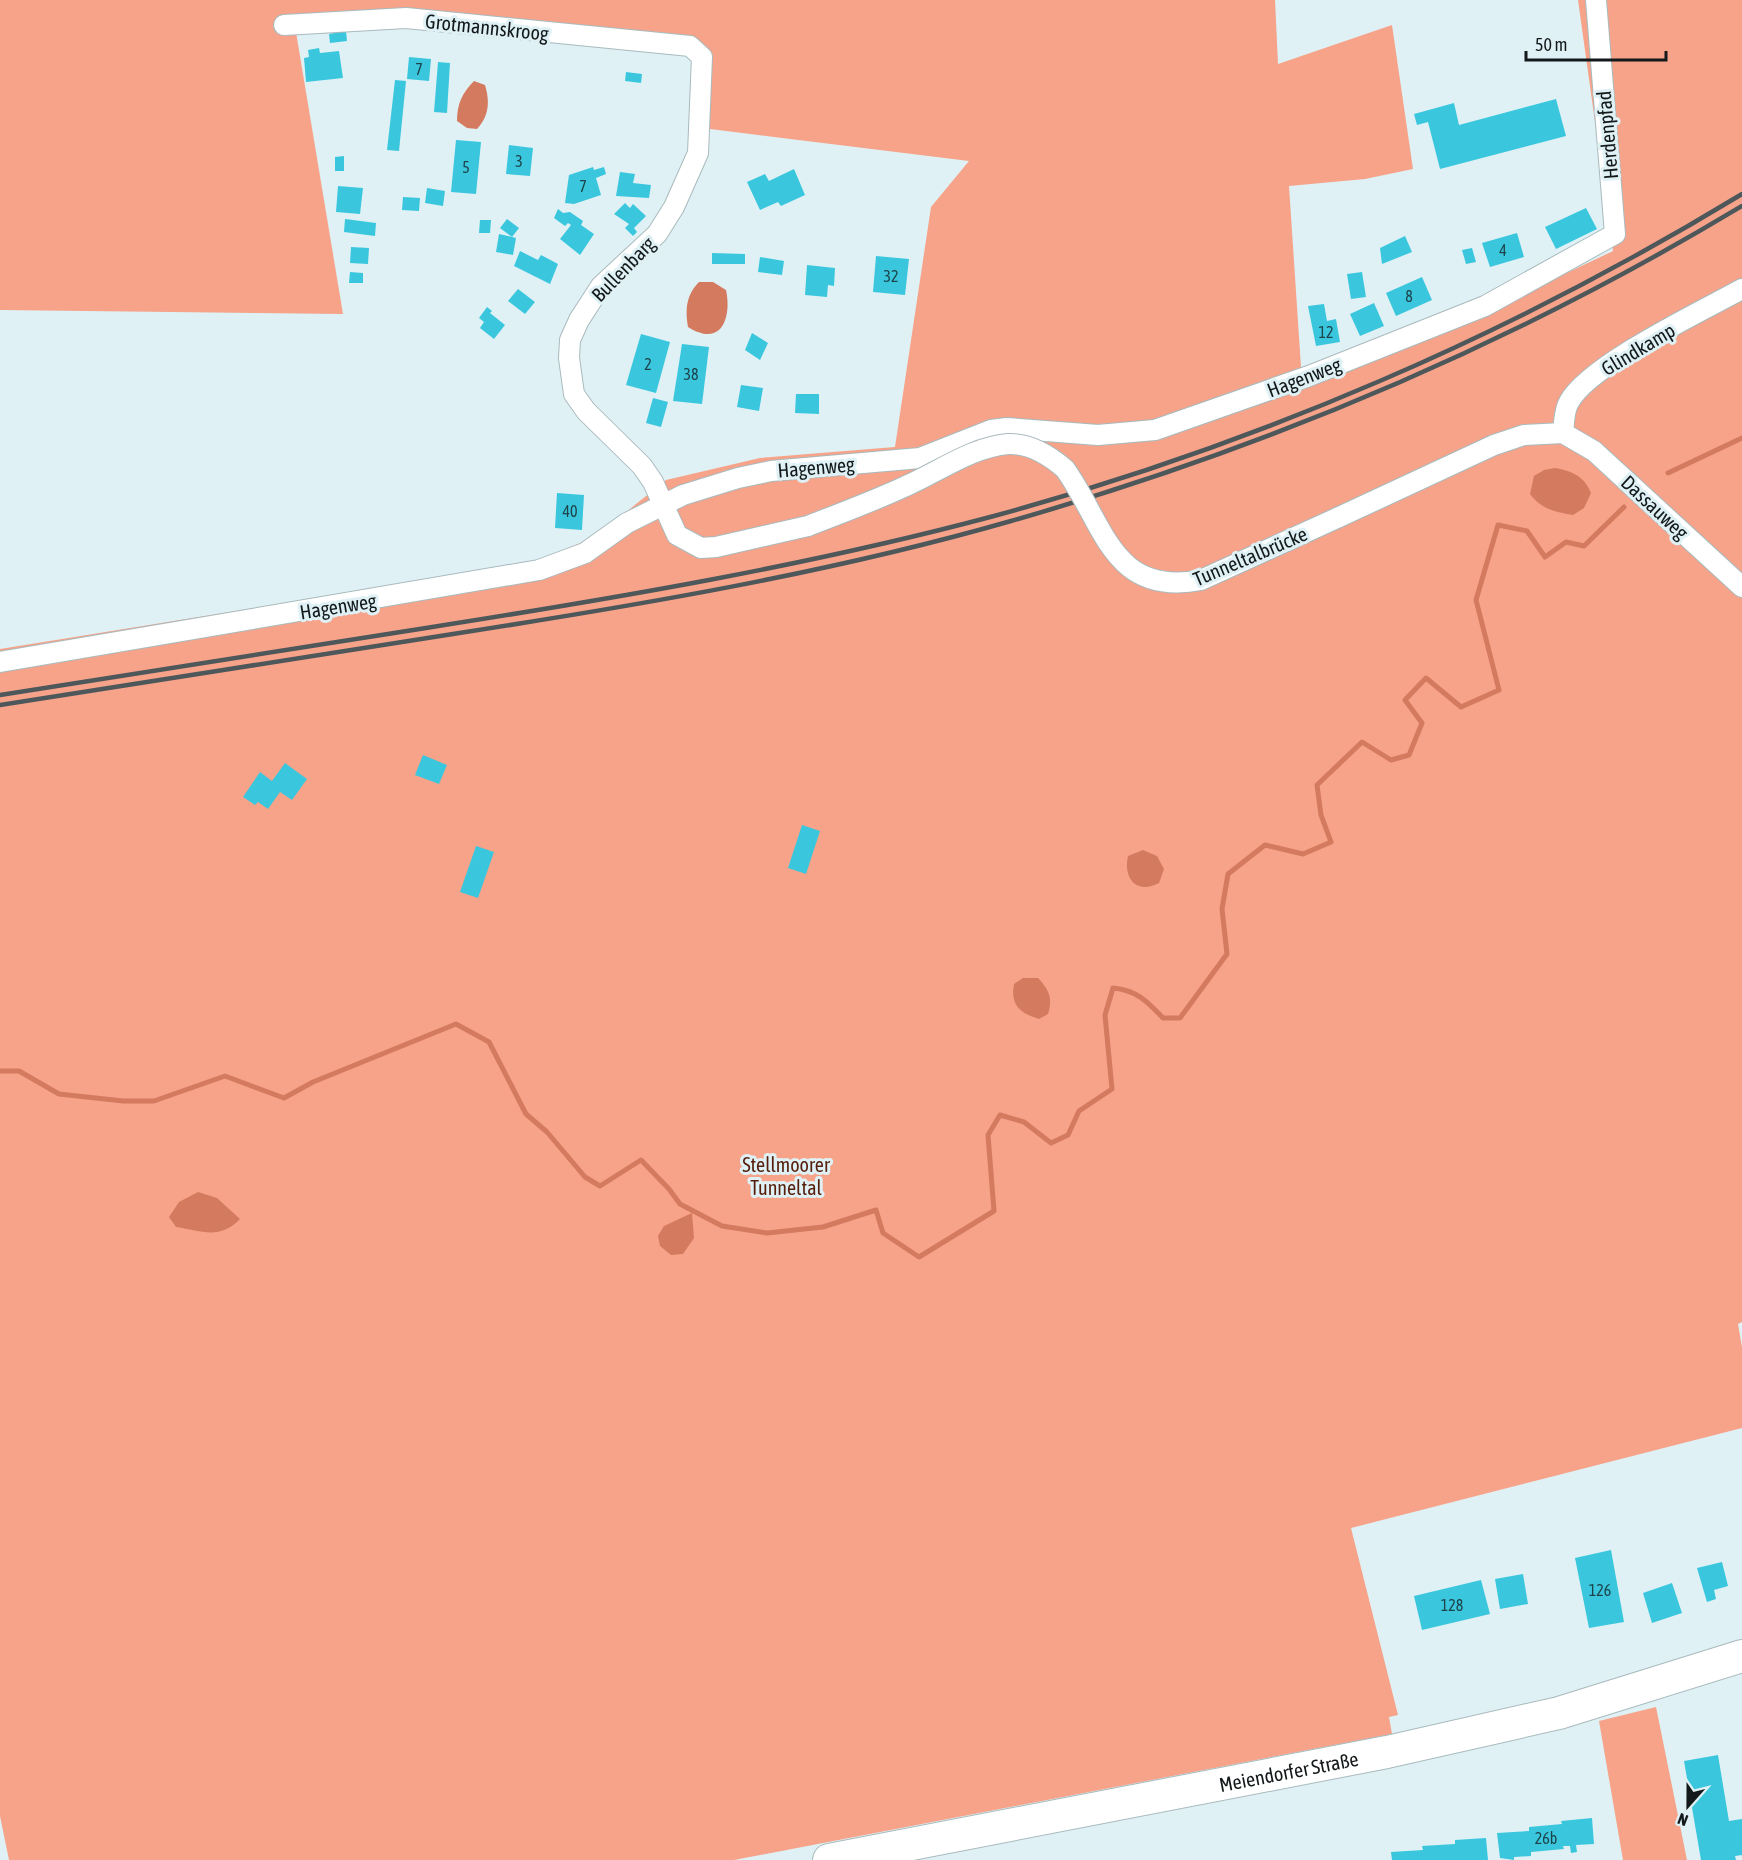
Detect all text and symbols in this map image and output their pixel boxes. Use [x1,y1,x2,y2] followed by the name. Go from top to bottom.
[424,9,550,45] street label: Grotmannskroog
[1526,24,1666,62] scale bar
[1535,34,1567,55] text: 50 m
[415,60,423,78] house number: 7
[1592,90,1622,180] street label: Herdenpfad
[515,152,523,170] house number: 3
[462,158,470,176] house number: 5
[579,177,587,195] house number: 7
[587,232,660,306] street label: Bullenbarg
[1499,241,1507,259] house number: 4
[883,267,899,285] house number: 32
[1405,287,1413,305] house number: 8
[1597,318,1679,380] street label: Glindkamp
[1318,323,1334,341] house number: 12
[1264,352,1345,402] street label: Hagenweg
[644,355,652,373] house number: 2
[683,365,699,383] house number: 38
[776,452,856,482] street label: Hagenweg
[1617,470,1693,544] street label: Dassauweg
[562,502,578,520] house number: 40
[1190,522,1310,590] street label: Tunneltalbrücke
[298,589,378,623] street label: Hagenweg
[742,1153,831,1199] park label: Stellmoorer Tunneltal
[1589,1581,1611,1599] house number: 126
[1441,1596,1463,1614] house number: 128
[1217,1746,1360,1796] street label: Meiendorfer Straße
[1658,1776,1718,1836] north arrow
[1675,1810,1690,1830] text: N
[1535,1829,1557,1847] house number: 26b

